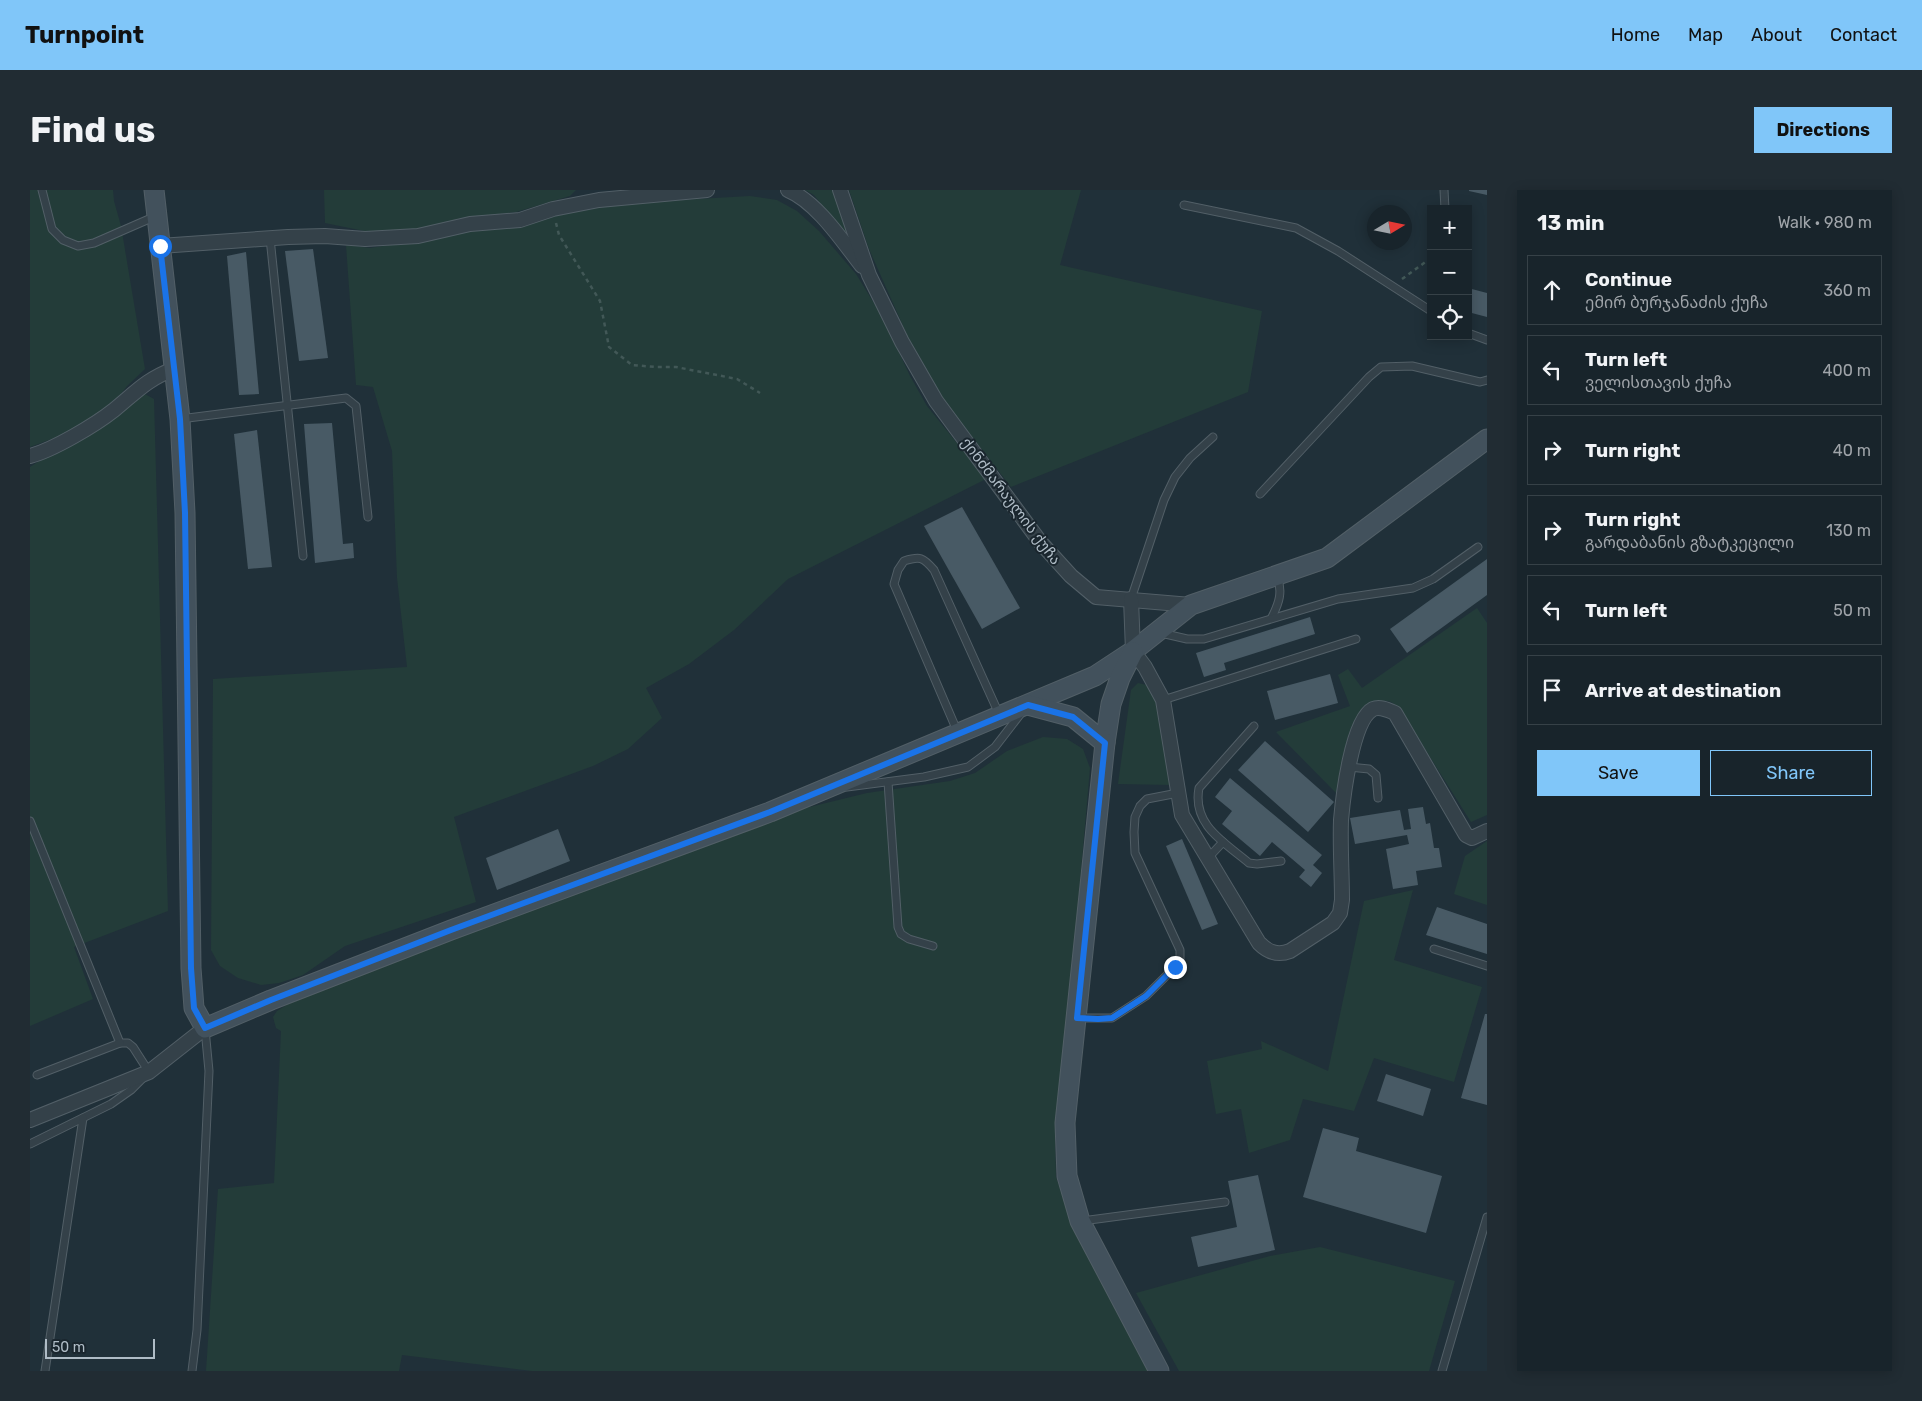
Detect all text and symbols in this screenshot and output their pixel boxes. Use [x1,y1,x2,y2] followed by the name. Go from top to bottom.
[25,21,144,49] text: Turnpoint
[1611,24,1660,46] text: Home
[1688,24,1723,46] text: Map
[1751,24,1802,46] text: About
[1830,24,1897,46] text: Contact
[1754,107,1892,153] button: Directions
[30,109,155,151] text: Find us
[1367,205,1412,250] north arrow
[1427,205,1472,340] map controls
[1427,205,1472,250] button: +
[1537,210,1605,235] text: 13 min
[1778,213,1872,232] text: Walk · 980 m
[149,235,172,258] route start
[1427,250,1472,295] button: −
[1585,268,1672,291] text: Continue
[1538,276,1566,304] icon: ahead
[1823,281,1871,300] text: 360 m
[1585,293,1768,312] text: ემირ ბურჯანაძის ქუჩა
[1427,295,1472,340] button: locate
[1585,348,1667,371] text: Turn left
[1538,356,1566,384] icon: left
[1823,361,1871,380] text: 400 m
[1585,373,1732,392] text: ველისთავის ქუჩა
[957,434,1065,568] street label: ქინძმარაულის ქუჩა
[1538,436,1566,464] icon: right
[1585,439,1680,462] text: Turn right
[1833,441,1871,460] text: 40 m
[1585,508,1680,531] text: Turn right
[1538,516,1566,544] icon: right
[1826,521,1871,540] text: 130 m
[1585,533,1794,552] text: გარდაბანის გზატკეცილი
[1538,596,1566,624] icon: left
[1585,599,1667,622] text: Turn left
[1833,601,1871,620] text: 50 m
[1538,676,1566,704] icon: arrive
[1585,679,1781,702] text: Arrive at destination
[1537,750,1700,796] button: Save
[1710,750,1872,796] button: Share
[1164,956,1187,979] route end
[45,1336,155,1359] scale bar
[52,1339,85,1356] text: 50 m

